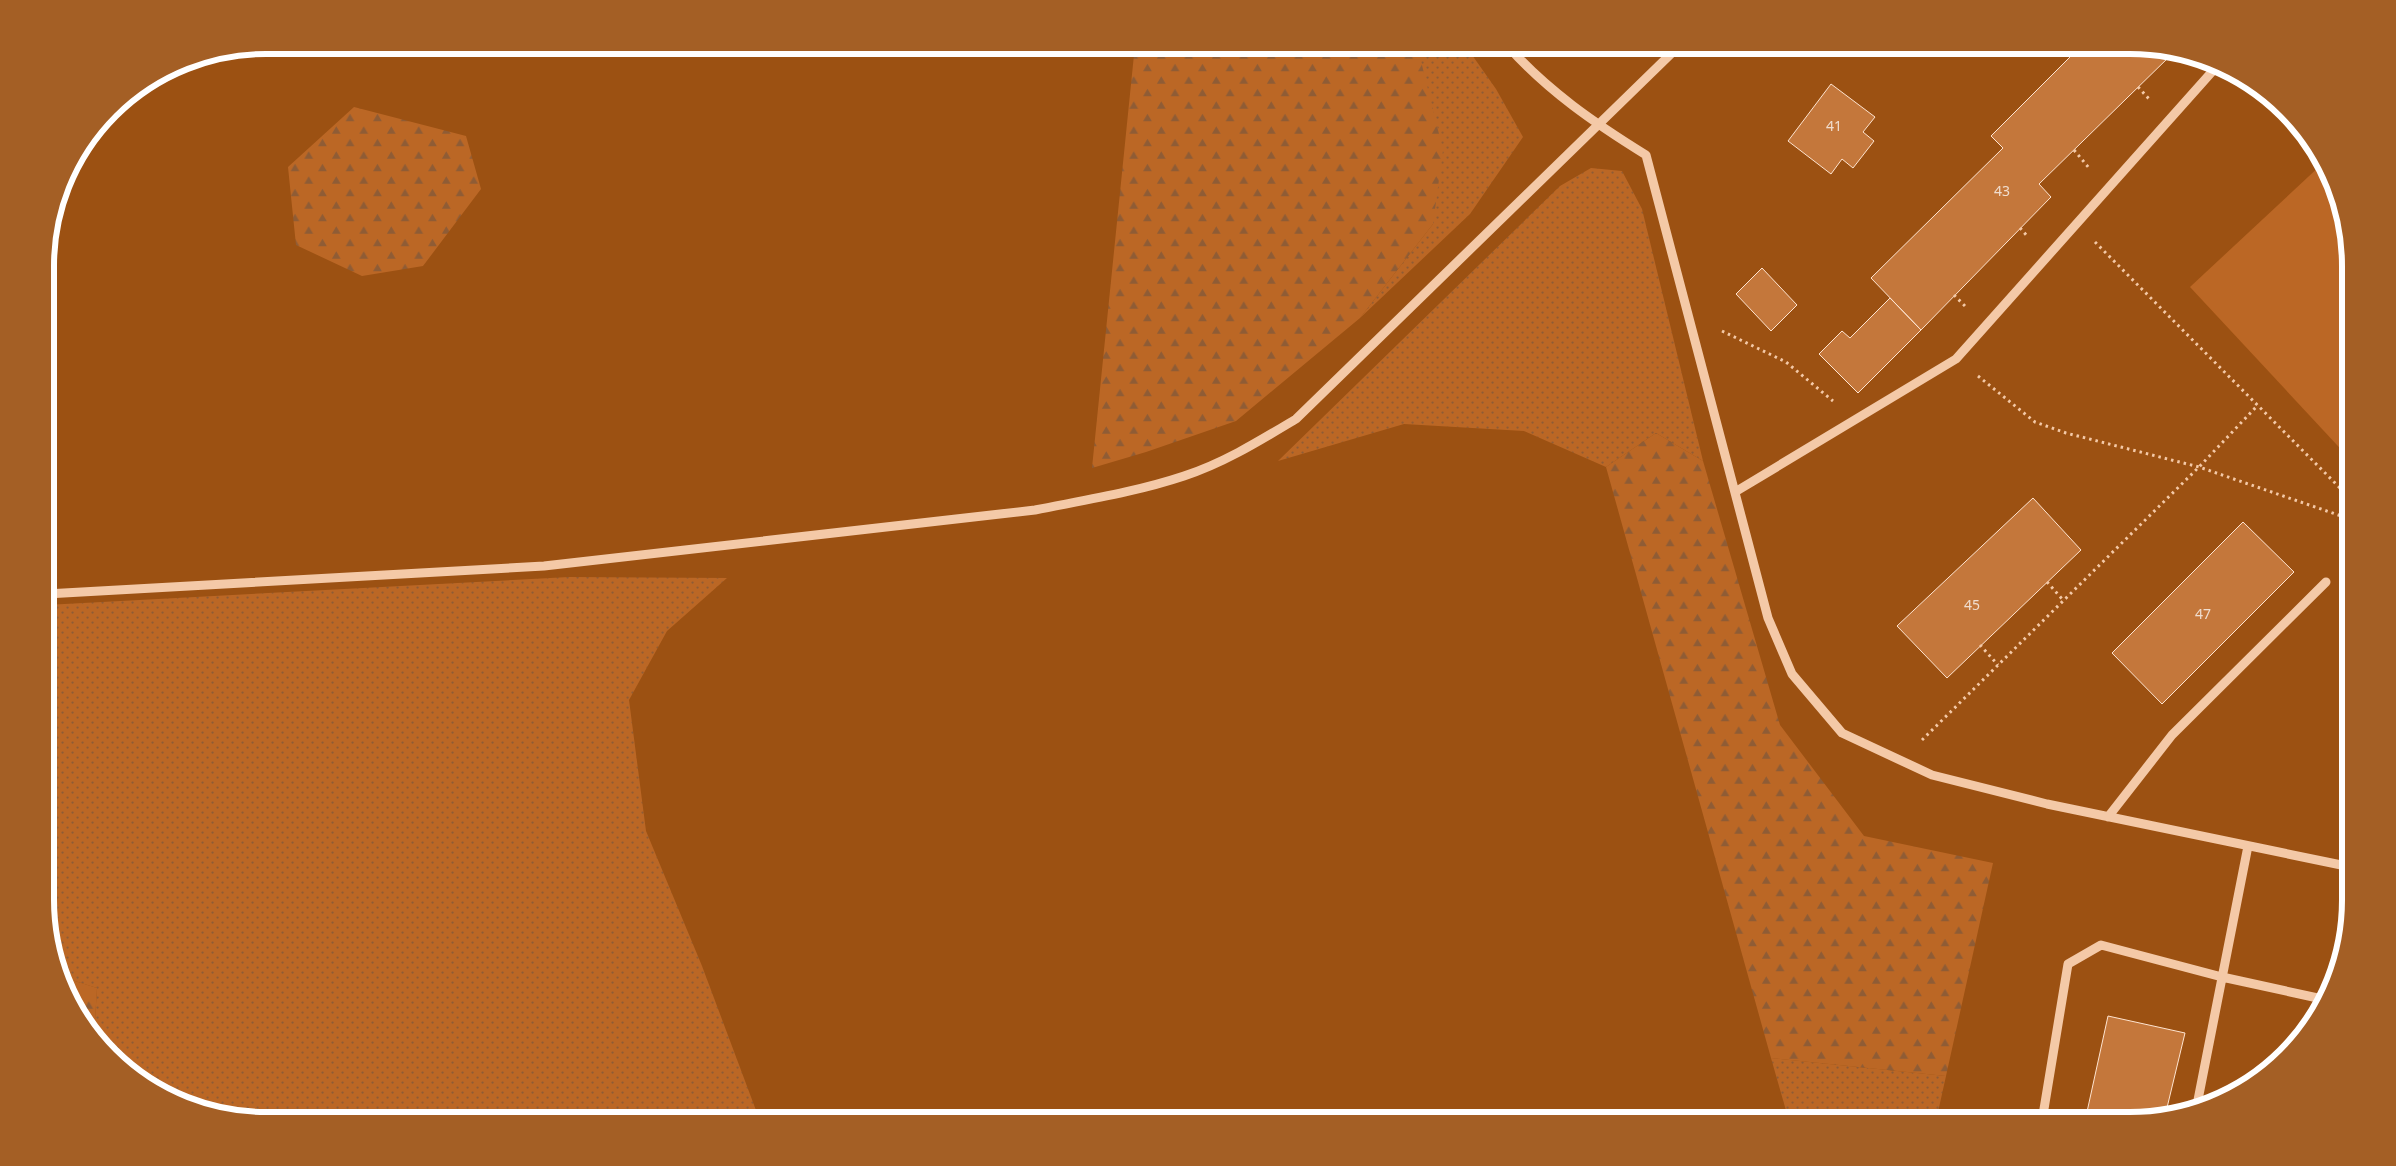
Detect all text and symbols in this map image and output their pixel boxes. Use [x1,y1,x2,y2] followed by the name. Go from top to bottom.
[1826,116,1842,135] house number: 41
[1994,181,2010,200] house number: 43
[1964,595,1980,614] house number: 45
[2195,604,2211,623] house number: 47

